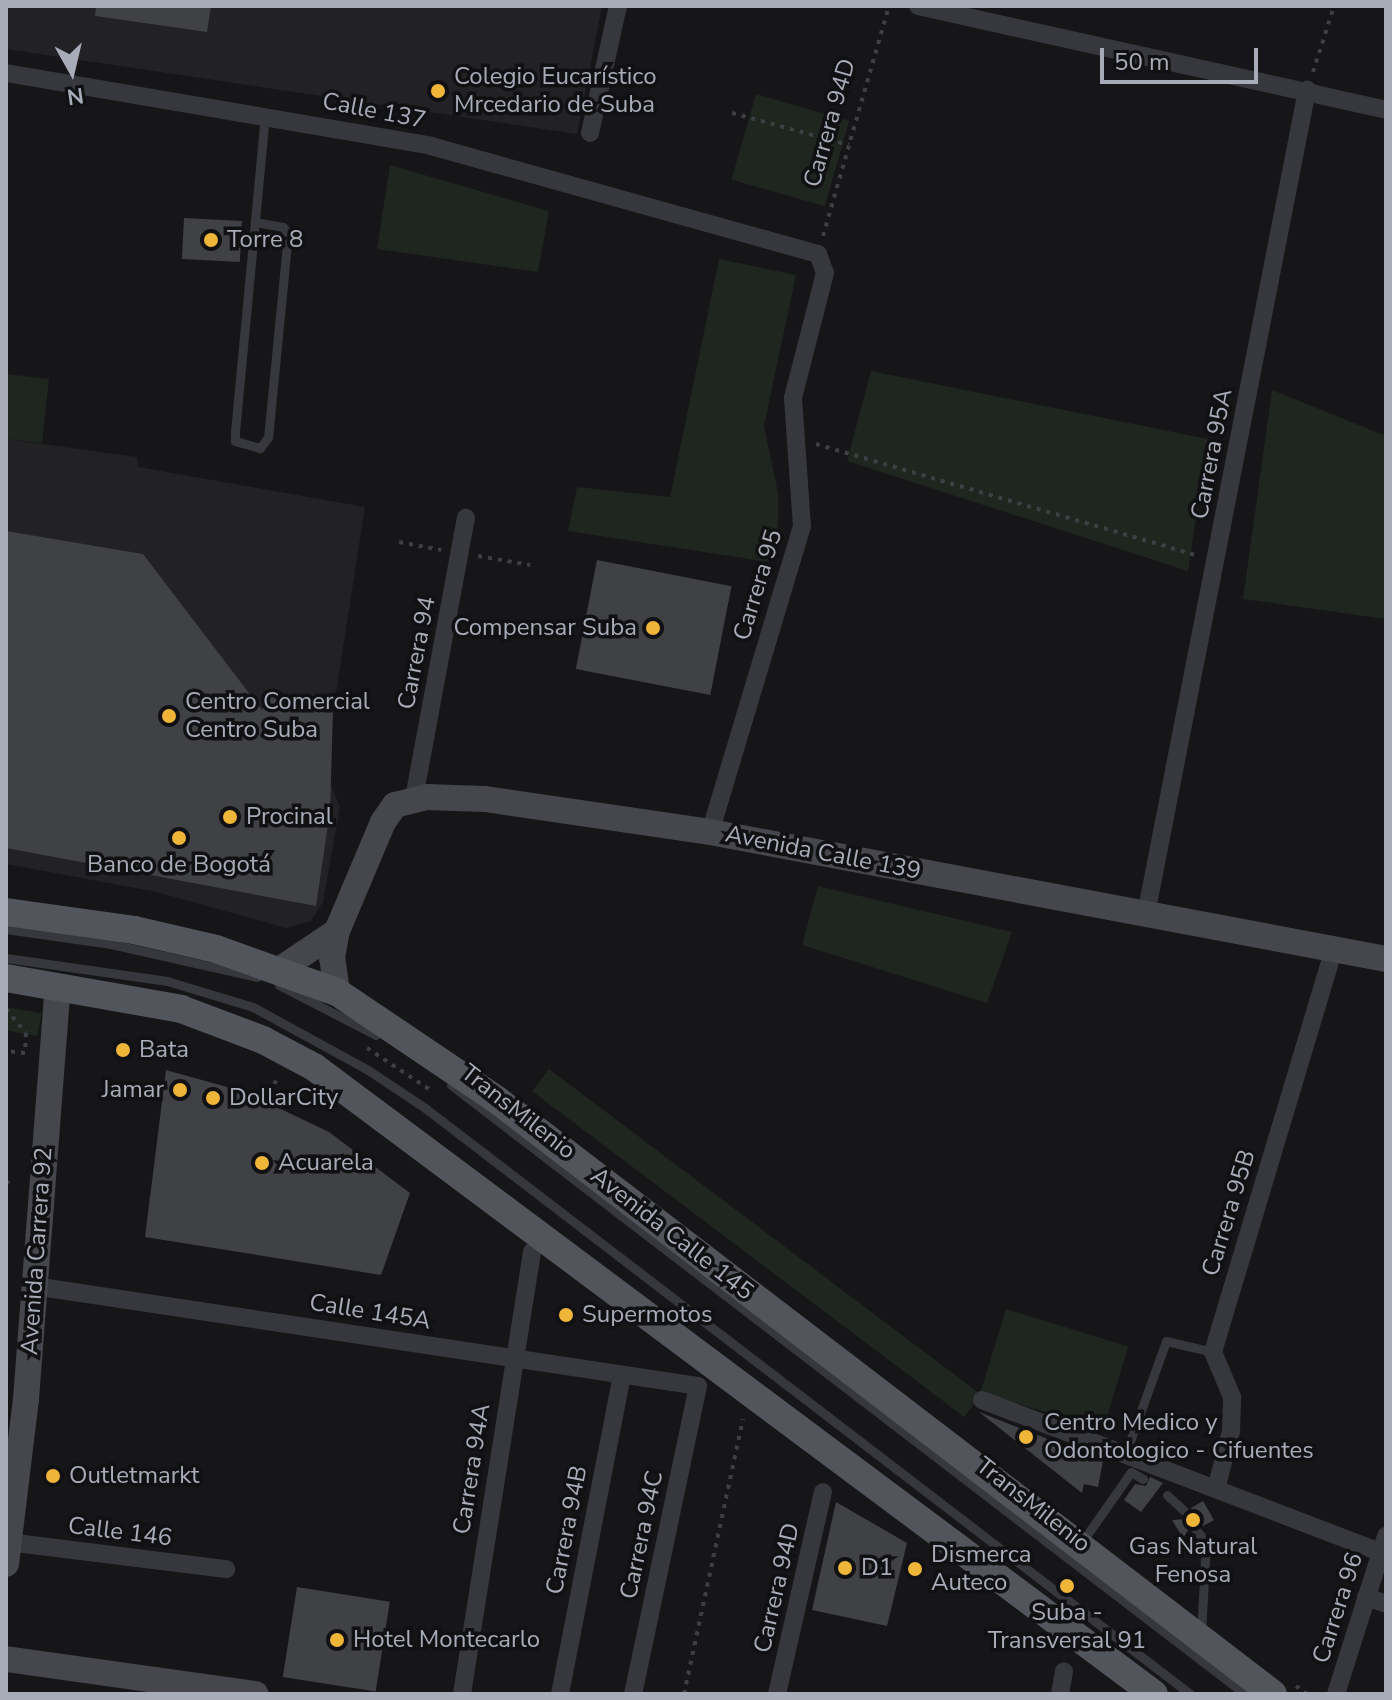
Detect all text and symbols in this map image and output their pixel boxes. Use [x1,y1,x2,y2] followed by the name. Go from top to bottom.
[32,32,112,112] north arrow
[1104,32,1262,82] scale bar
[1114,46,1170,78] text: 50 m
[798,55,862,191] street label: Carrera 94D
[454,63,657,119] place label: Colegio Eucarístico Mrcedario de Suba
[65,80,86,112] text: N
[429,82,447,100] marker: Colegio Eucarístico Mrcedario de Suba
[320,87,428,135] street label: Calle 137
[227,226,303,254] place label: Torre 8
[202,231,220,249] marker: Torre 8
[1185,386,1239,522] street label: Carrera 95A
[728,526,788,644] street label: Carrera 95
[392,594,442,712] street label: Carrera 94
[453,614,637,642] place label: Compensar Suba
[644,619,662,637] marker: Compensar Suba
[185,688,370,744] place label: Centro Comercial Centro Suba
[160,707,178,725] marker: Centro Comercial Centro Suba
[246,803,333,831] place label: Procinal
[221,808,239,826] marker: Procinal
[723,820,923,886] street label: Avenida Calle 139
[170,829,188,847] marker: Banco de Bogotá
[87,851,271,879] place label: Banco de Bogotá
[139,1036,189,1064] place label: Bata
[114,1041,132,1059] marker: Bata
[455,1058,581,1166] street label: TransMilenio
[102,1076,164,1104] place label: Jamar
[171,1081,189,1099] marker: Jamar
[229,1084,338,1112] place label: DollarCity
[204,1089,222,1107] marker: DollarCity
[15,1146,59,1356] street label: Avenida Carrera 92
[1196,1146,1262,1280] street label: Carrera 95B
[278,1149,374,1177] place label: Acuarela
[253,1154,271,1172] marker: Acuarela
[585,1162,759,1306] street label: Avenida Calle 145
[307,1288,433,1336] street label: Calle 145A
[582,1301,713,1329] place label: Supermotos
[557,1306,575,1324] marker: Supermotos
[447,1402,497,1536] street label: Carrera 94A
[1044,1409,1314,1465] place label: Centro Medico y Odontologico - Cifuentes
[1015,1426,1037,1448] marker: Centro Medico y Odontologico - Cifuentes
[970,1451,1096,1559] street label: TransMilenio
[69,1462,199,1490] place label: Outletmarkt
[540,1463,594,1597] street label: Carrera 94B
[44,1467,62,1485] marker: Outletmarkt
[614,1468,670,1602] street label: Carrera 94C
[66,1511,174,1553] street label: Calle 146
[1184,1511,1202,1529] marker: Gas Natural Fenosa
[748,1520,806,1656] street label: Carrera 94D
[1129,1533,1257,1589] place label: Gas Natural Fenosa
[931,1541,1031,1597] place label: Dismerca Auteco
[1307,1549,1369,1667] street label: Carrera 96
[861,1554,893,1582] place label: D1
[836,1559,854,1577] marker: D1
[906,1560,924,1578] marker: Dismerca Auteco
[1058,1577,1076,1595] marker: Suba - Transversal 91
[988,1599,1146,1655] place label: Suba - Transversal 91
[353,1626,540,1654] place label: Hotel Montecarlo
[328,1631,346,1649] marker: Hotel Montecarlo

